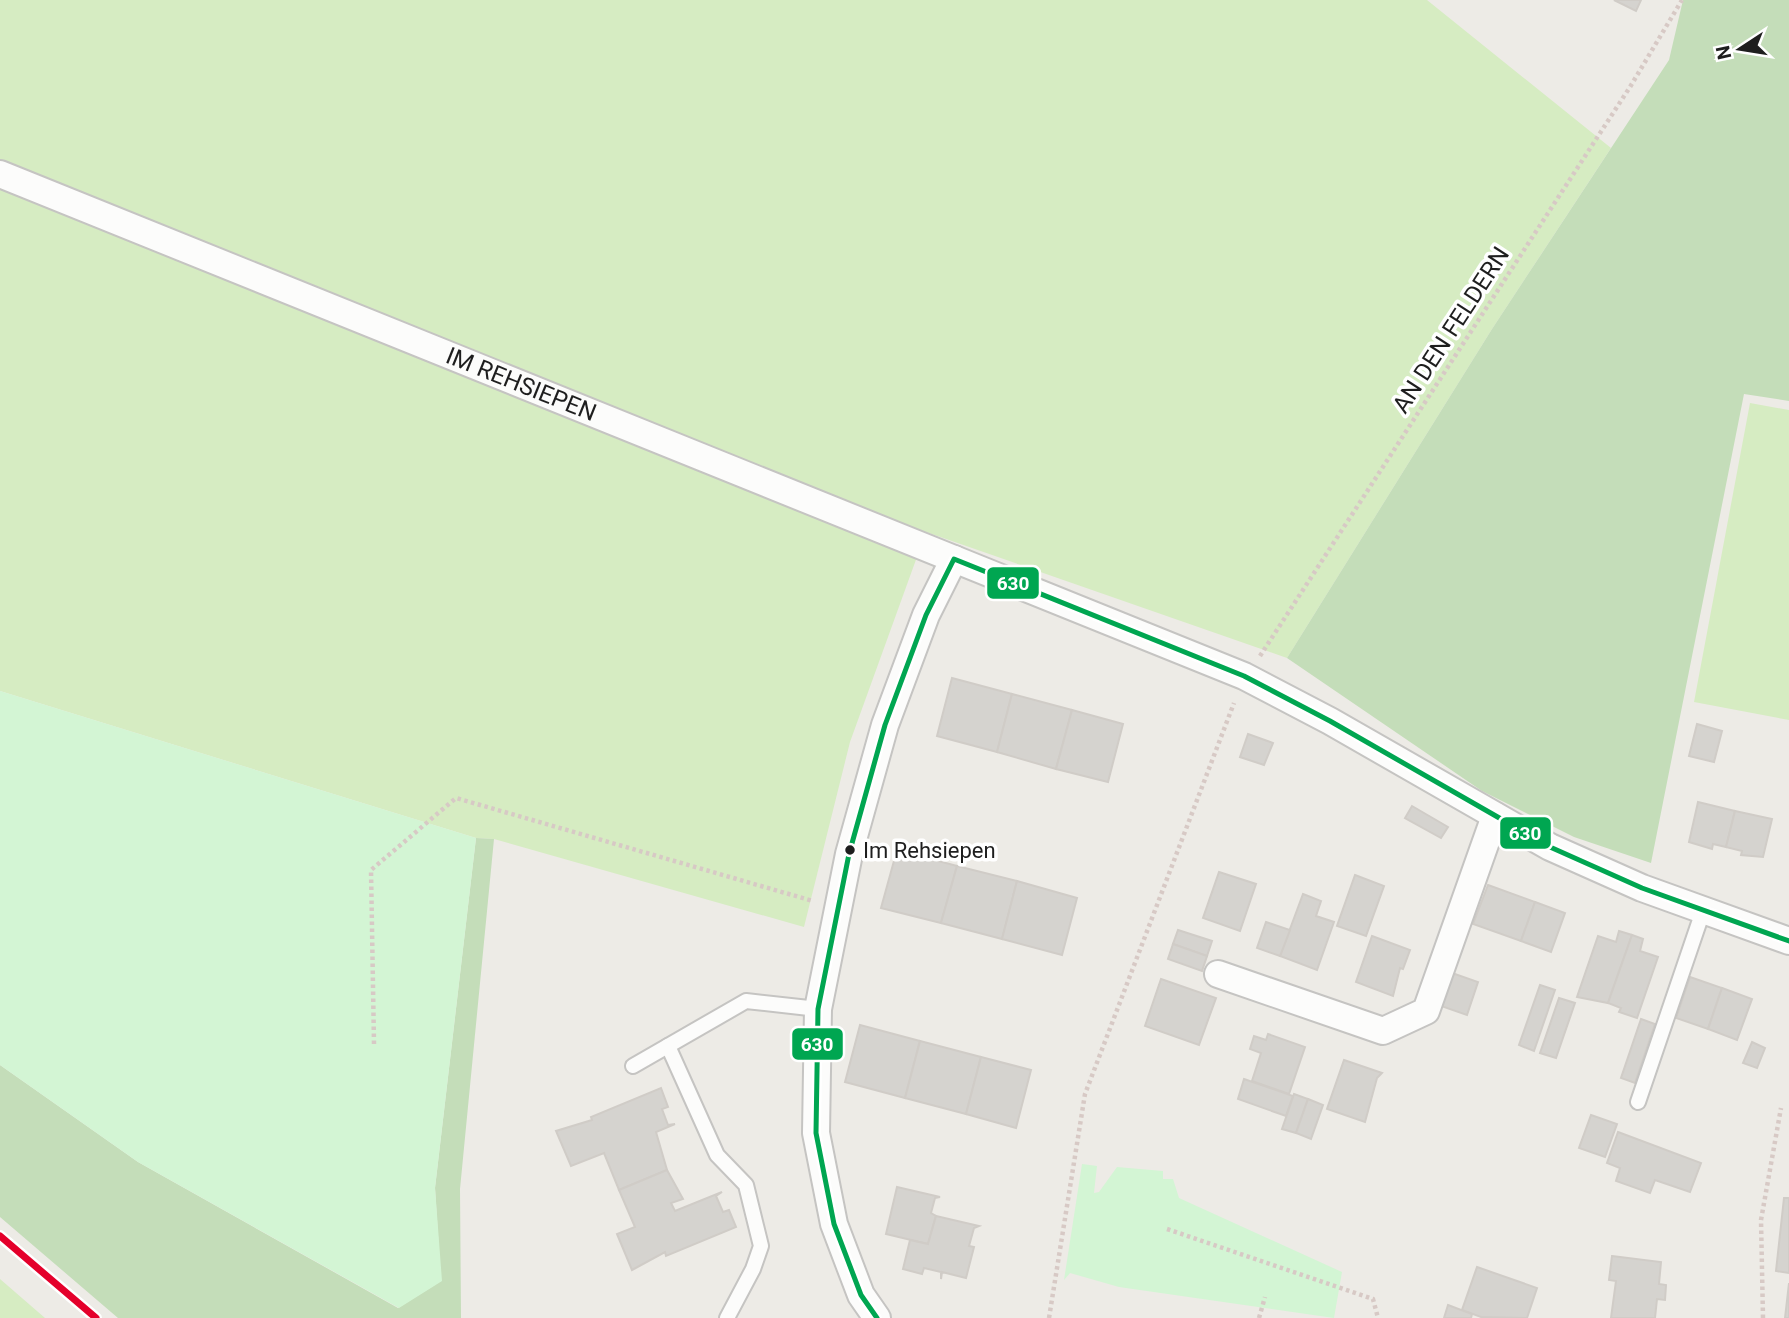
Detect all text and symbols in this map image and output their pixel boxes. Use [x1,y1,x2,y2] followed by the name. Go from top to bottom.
[1705,14,1775,84] north arrow
[1711,43,1737,61] text: N
[1387,242,1515,418] street label: AN DEN FELDERN
[442,342,600,427] street label: IM REHSIEPEN
[986,566,1040,600] line badge: 630
[997,572,1029,595] text: 630
[1499,816,1552,850] line badge: 630
[1509,822,1541,845] text: 630
[863,838,996,863] place label: Im Rehsiepen
[843,843,857,857] marker: Im Rehsiepen
[791,1027,844,1061] line badge: 630
[801,1033,833,1056] text: 630

